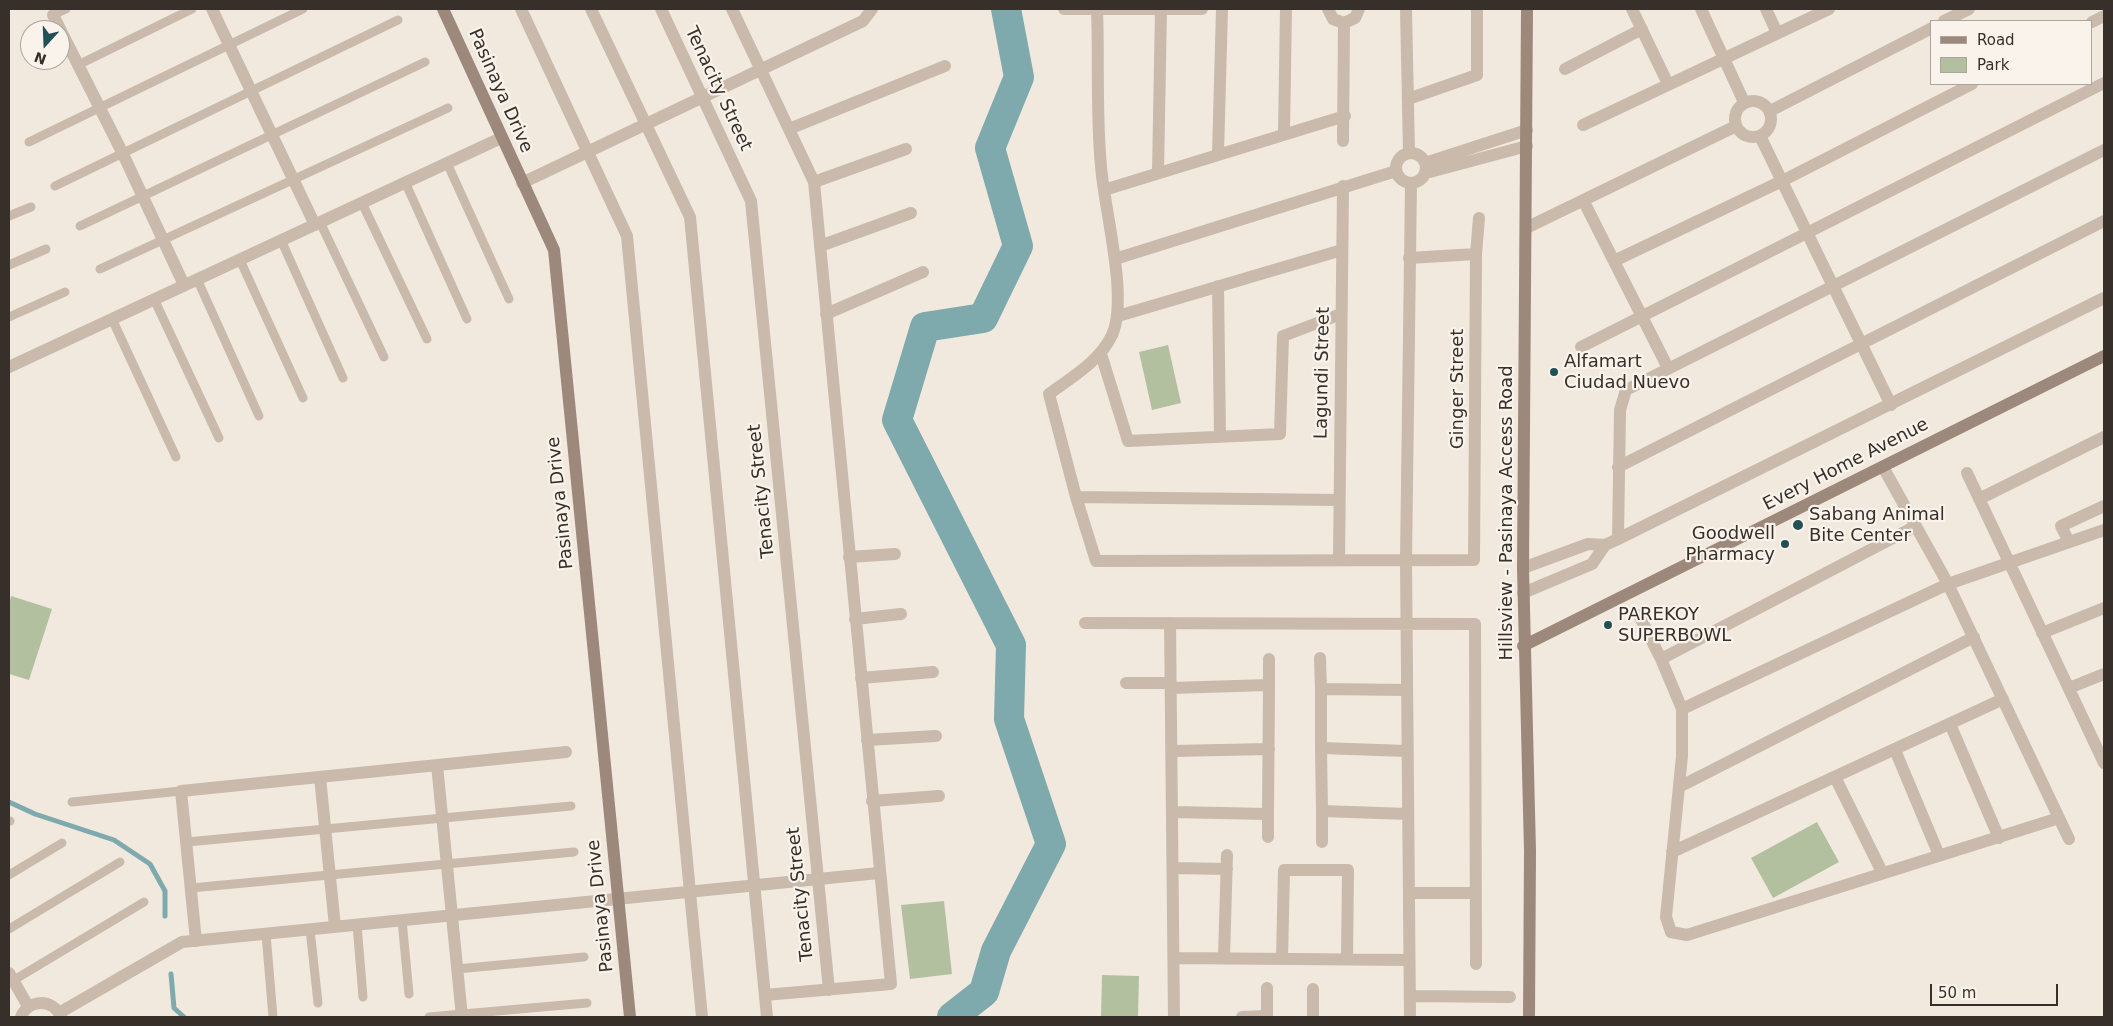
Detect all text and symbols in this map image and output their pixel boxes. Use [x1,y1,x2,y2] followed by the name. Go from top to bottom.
[20,20,70,70] north arrow
[1930,20,2093,85] legend
[680,23,756,155] street label: Tenacity Street
[463,26,537,156] street label: Pasinaya Drive
[1977,31,2015,49] text: Road
[32,49,48,68] text: N
[1977,56,2009,74] text: Park
[1311,307,1335,439] street label: Lagundi Street
[1447,329,1469,449] street label: Ginger Street
[1564,351,1690,394] place label: Alfamart Ciudad Nuevo
[1496,365,1518,661] street label: Hillsview - Pasinaya Access Road
[1548,366,1560,378] marker: Alfamart Ciudad Nuevo
[1760,414,1932,516] street label: Every Home Avenue
[744,423,780,559] street label: Tenacity Street
[543,436,579,570] street label: Pasinaya Drive
[1809,504,1945,546] place label: Sabang Animal Bite Center
[1791,518,1805,532] marker: Sabang Animal Bite Center
[1686,523,1775,566] place label: Goodwell Pharmacy
[1779,538,1791,550] marker: Goodwell Pharmacy
[1618,604,1731,646] place label: PAREKOY SUPERBOWL
[1602,619,1614,631] marker: PAREKOY SUPERBOWL
[783,826,819,962] street label: Tenacity Street
[583,839,619,973] street label: Pasinaya Drive
[1933,974,2060,1006] scale bar
[1938,984,1976,1002] text: 50 m

